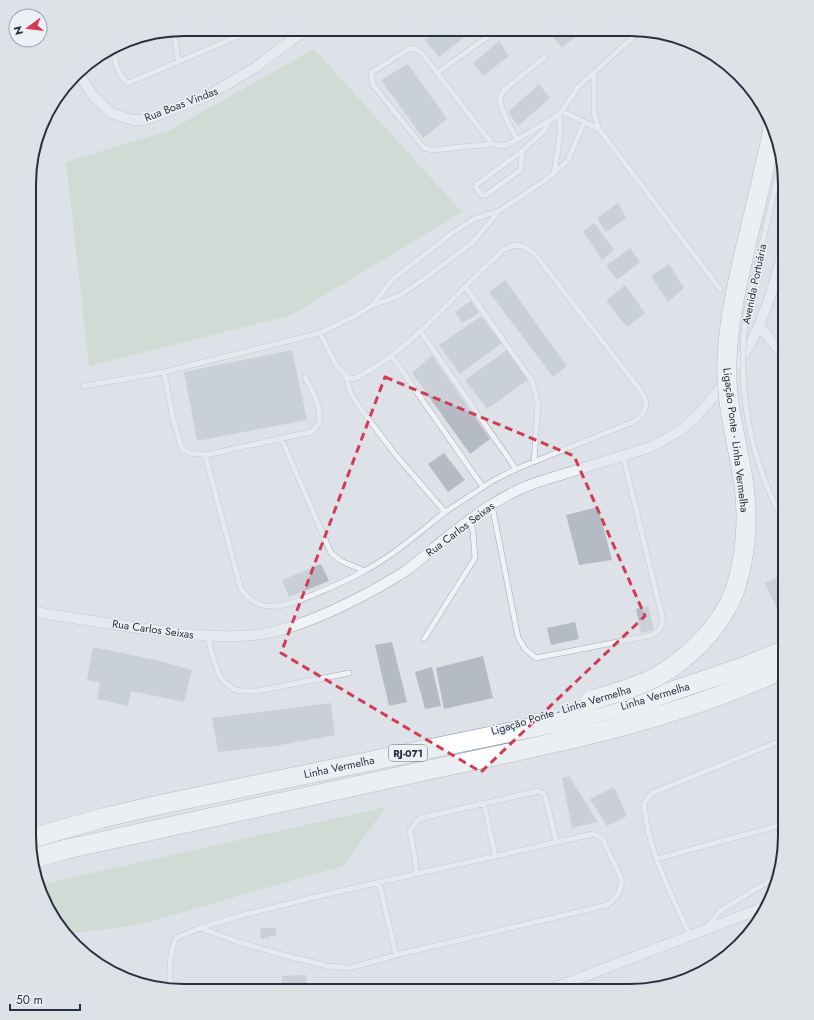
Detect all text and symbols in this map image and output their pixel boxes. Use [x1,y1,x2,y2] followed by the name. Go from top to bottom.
[8,8,48,48] north arrow
[9,24,27,37] text: N
[142,82,221,125] street label: Rua Boas Vindas
[738,242,770,326] street label: Avenida Portuária
[719,367,753,513] street label: Ligação Ponte - Linha Vermelha
[422,498,498,560] street label: Rua Carlos Seixas
[111,615,195,643] street label: Rua Carlos Seixas
[618,678,692,714] street label: Linha Vermelha
[489,681,633,739] street label: Ligação Ponte - Linha Vermelha
[389,745,427,761] road number: RJ-071
[302,752,376,782] street label: Linha Vermelha
[10,986,80,1012] scale bar
[16,991,43,1009] text: 50 m

